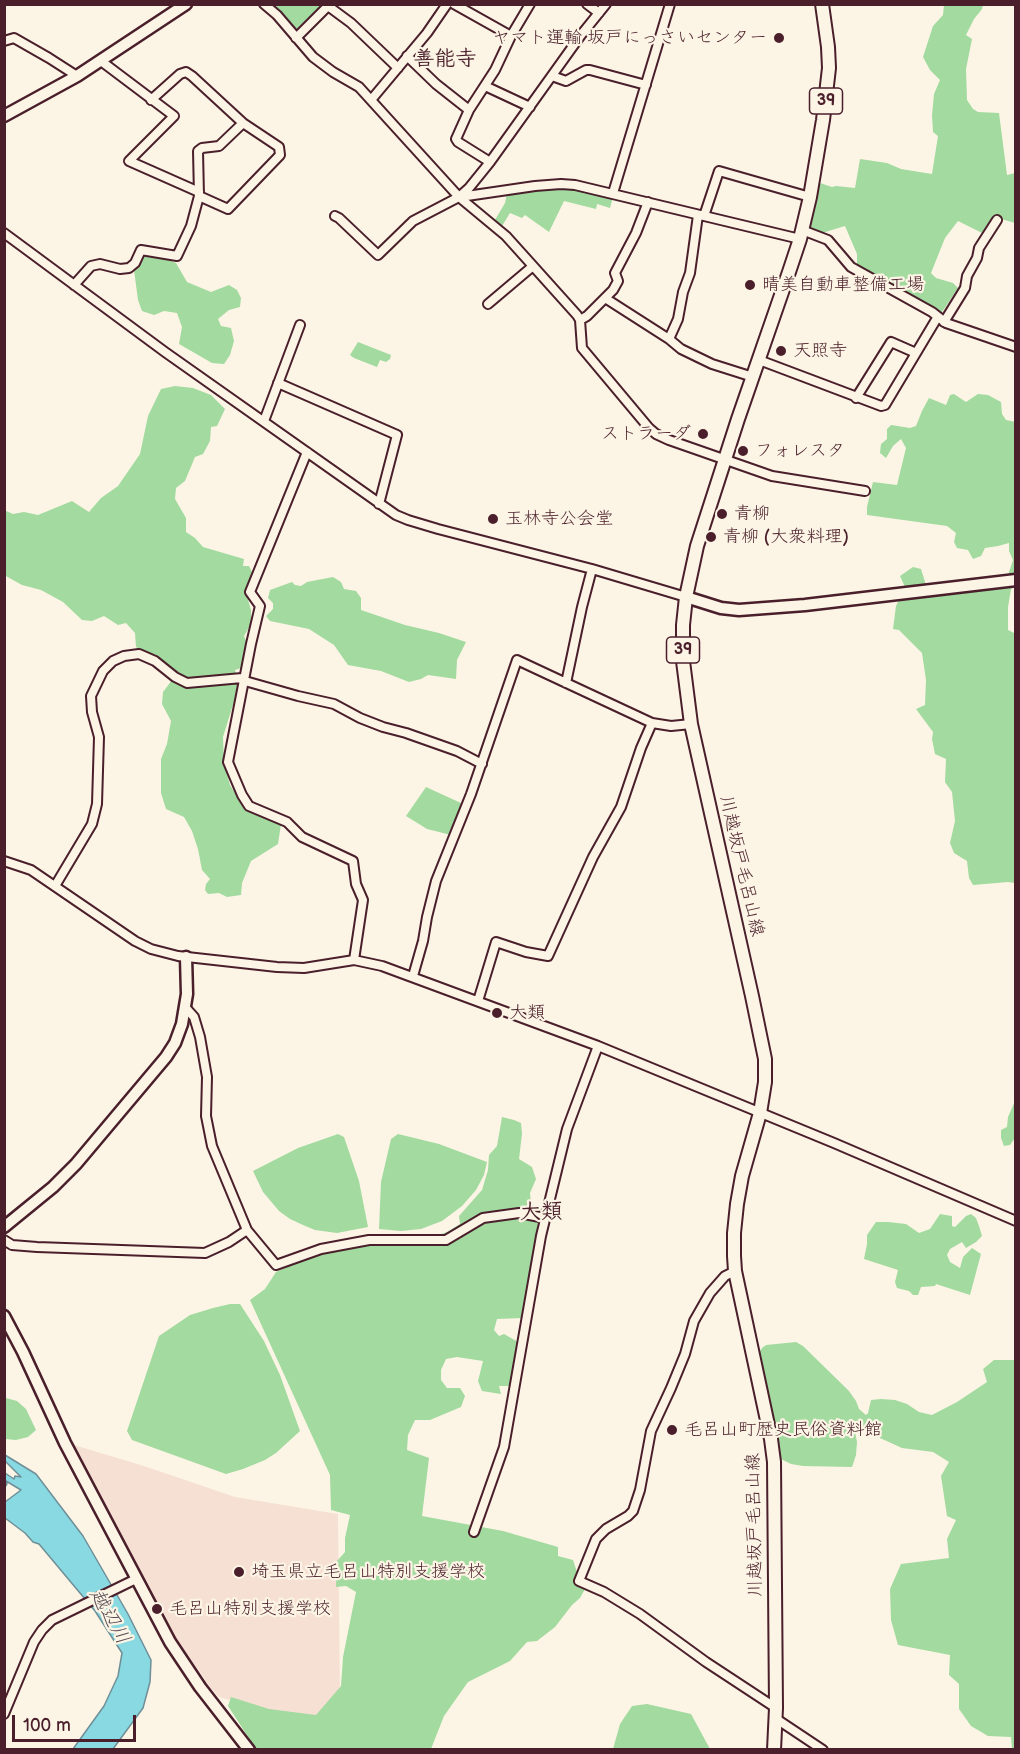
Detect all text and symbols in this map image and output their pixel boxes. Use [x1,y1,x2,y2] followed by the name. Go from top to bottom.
[492,27,767,49] place label: ヤマト運輸 坂戸にっさいセンター
[772,31,786,45] marker: ヤマト運輸 坂戸にっさいセンター
[414,47,476,73] district label: 善能寺
[810,88,842,114] road number: 39
[762,274,924,296] place label: 晴美自動車整備工場
[743,278,757,292] marker: 晴美自動車整備工場
[793,340,847,362] place label: 天照寺
[774,344,788,358] marker: 天照寺
[601,423,691,445] place label: ストラーダ
[696,427,710,441] marker: ストラーダ
[755,440,845,462] place label: フォレスタ
[736,444,750,458] marker: フォレスタ
[734,503,770,525] place label: 青柳
[715,507,729,521] marker: 青柳
[505,508,613,530] place label: 玉林寺公会堂
[486,512,500,526] marker: 玉林寺公会堂
[723,526,849,548] place label: 青柳 (大衆料理)
[704,530,718,544] marker: 青柳 (大衆料理)
[666,637,700,663] road number: 39
[714,793,768,939] street label: 川越坂戸毛呂山線
[509,1002,545,1024] place label: 大類
[490,1006,504,1020] marker: 大類
[520,1200,562,1226] district label: 大類
[684,1419,882,1441] place label: 毛呂山町歴史民俗資料館
[665,1423,679,1437] marker: 毛呂山町歴史民俗資料館
[743,1453,767,1597] street label: 川越坂戸毛呂山線
[251,1561,485,1583] place label: 埼玉県立毛呂山特別支援学校
[232,1565,246,1579] marker: 埼玉県立毛呂山特別支援学校
[84,1585,134,1649] water label: 越辺川
[169,1598,331,1620] place label: 毛呂山特別支援学校
[150,1602,164,1616] marker: 毛呂山特別支援学校
[15,1703,140,1741] scale bar
[23,1715,71,1736] text: 100 m

